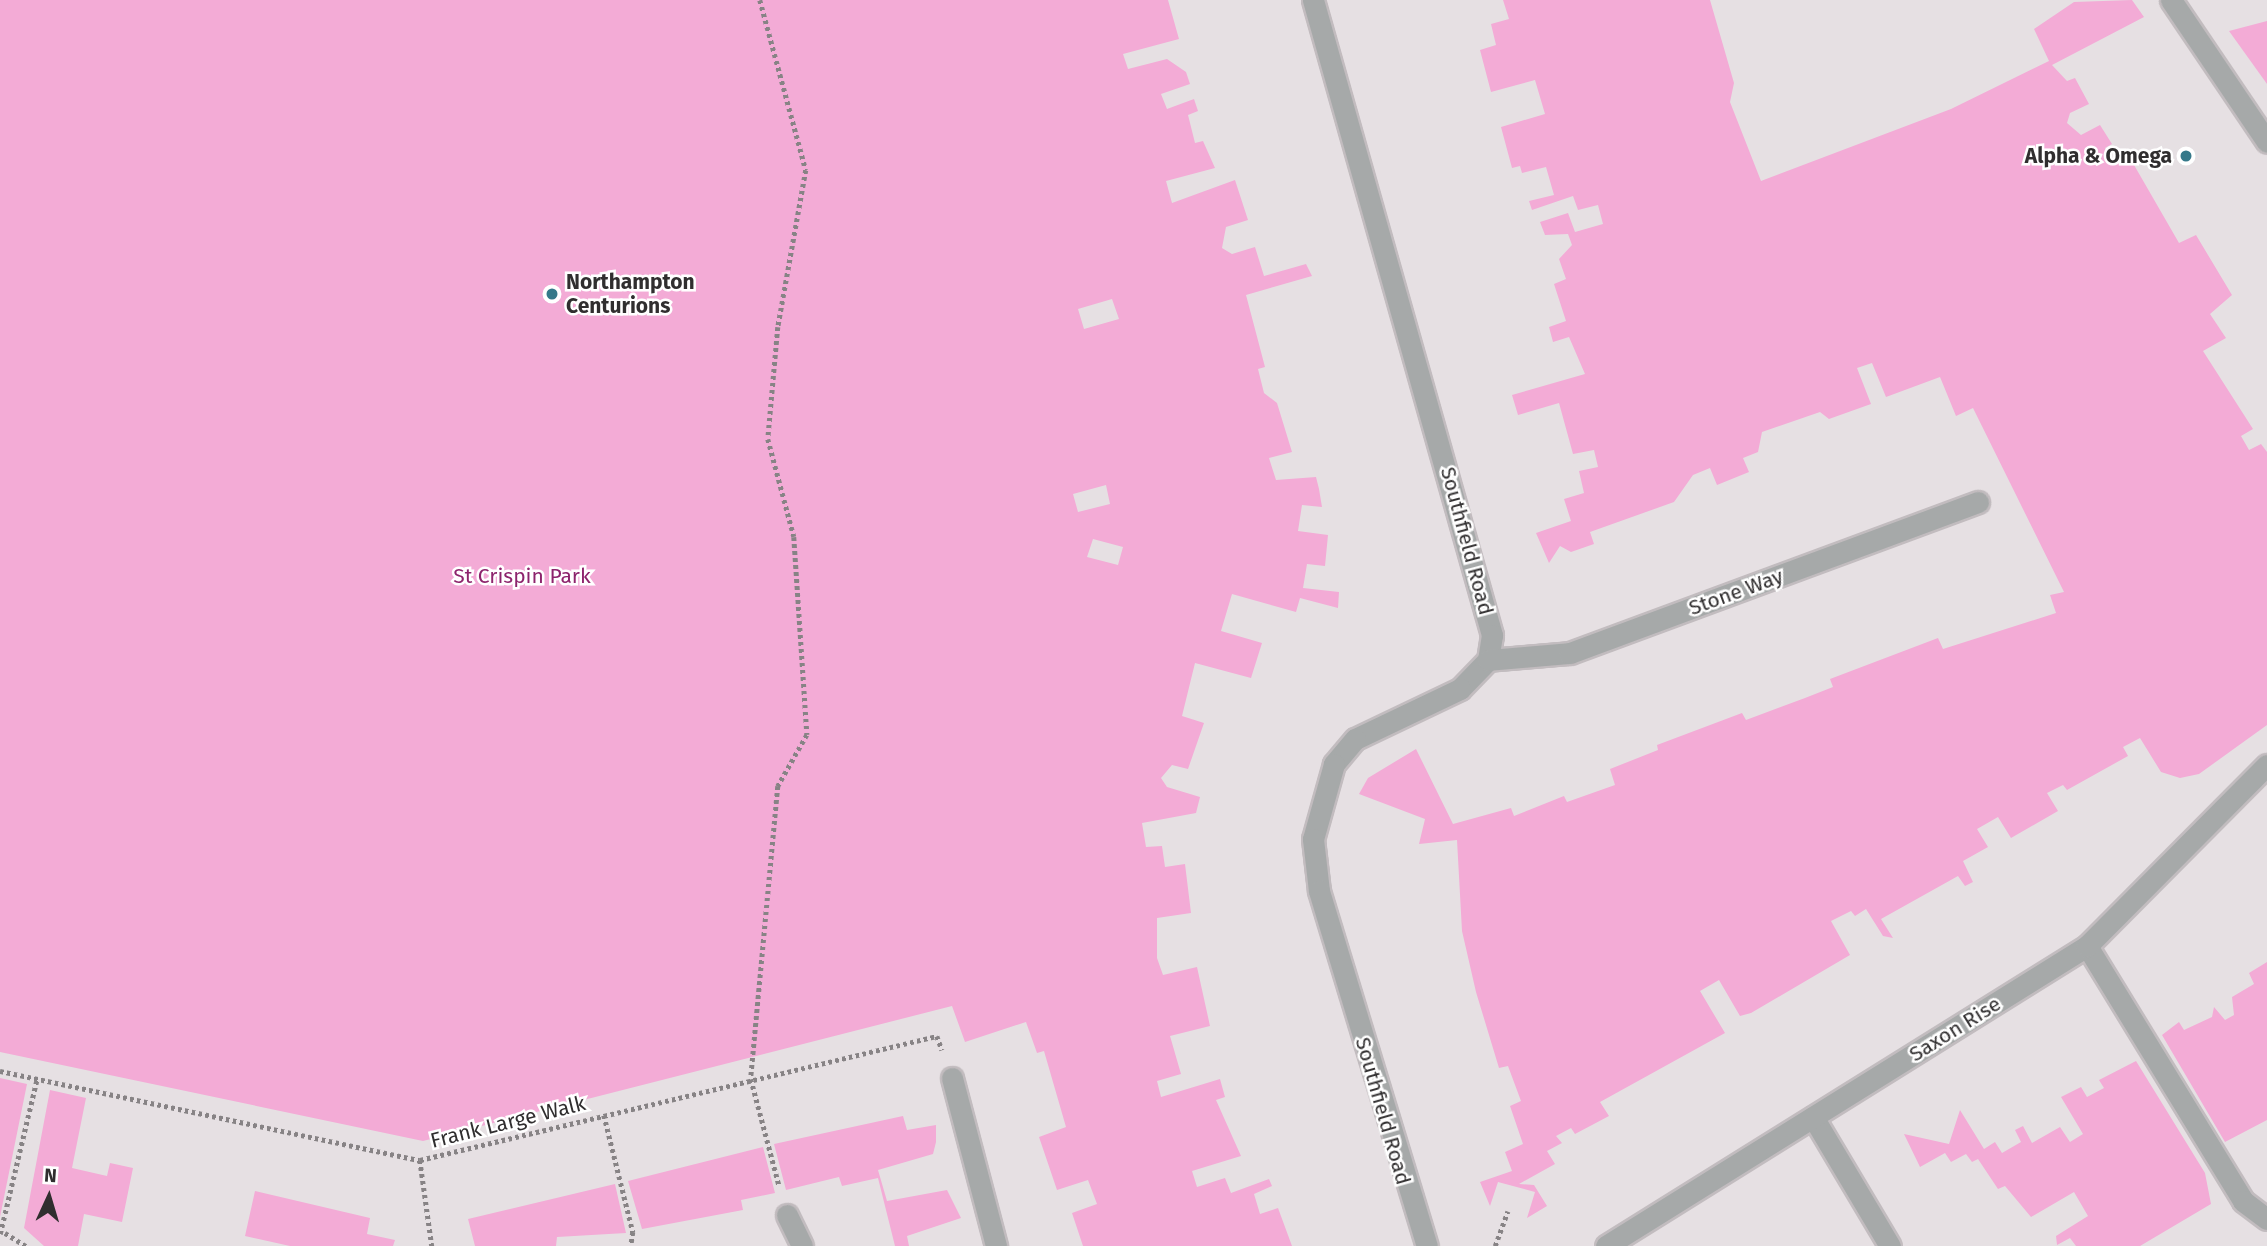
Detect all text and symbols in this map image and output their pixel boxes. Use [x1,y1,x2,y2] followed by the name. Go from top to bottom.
[2025,143,2172,169] place label: Alpha & Omega
[2178,148,2194,164] marker: Alpha & Omega
[566,269,695,319] place label: Northampton Centurions
[544,286,560,302] marker: Northampton Centurions
[1435,464,1499,618] street label: Southfield Road
[453,563,591,589] park label: St Crispin Park
[1685,563,1787,621] street label: Stone Way
[1905,991,2005,1067] street label: Saxon Rise
[1350,1035,1416,1187] street label: Southfield Road
[428,1091,588,1153] street label: Frank Large Walk
[14,1162,84,1232] north arrow
[43,1164,58,1187] text: N

